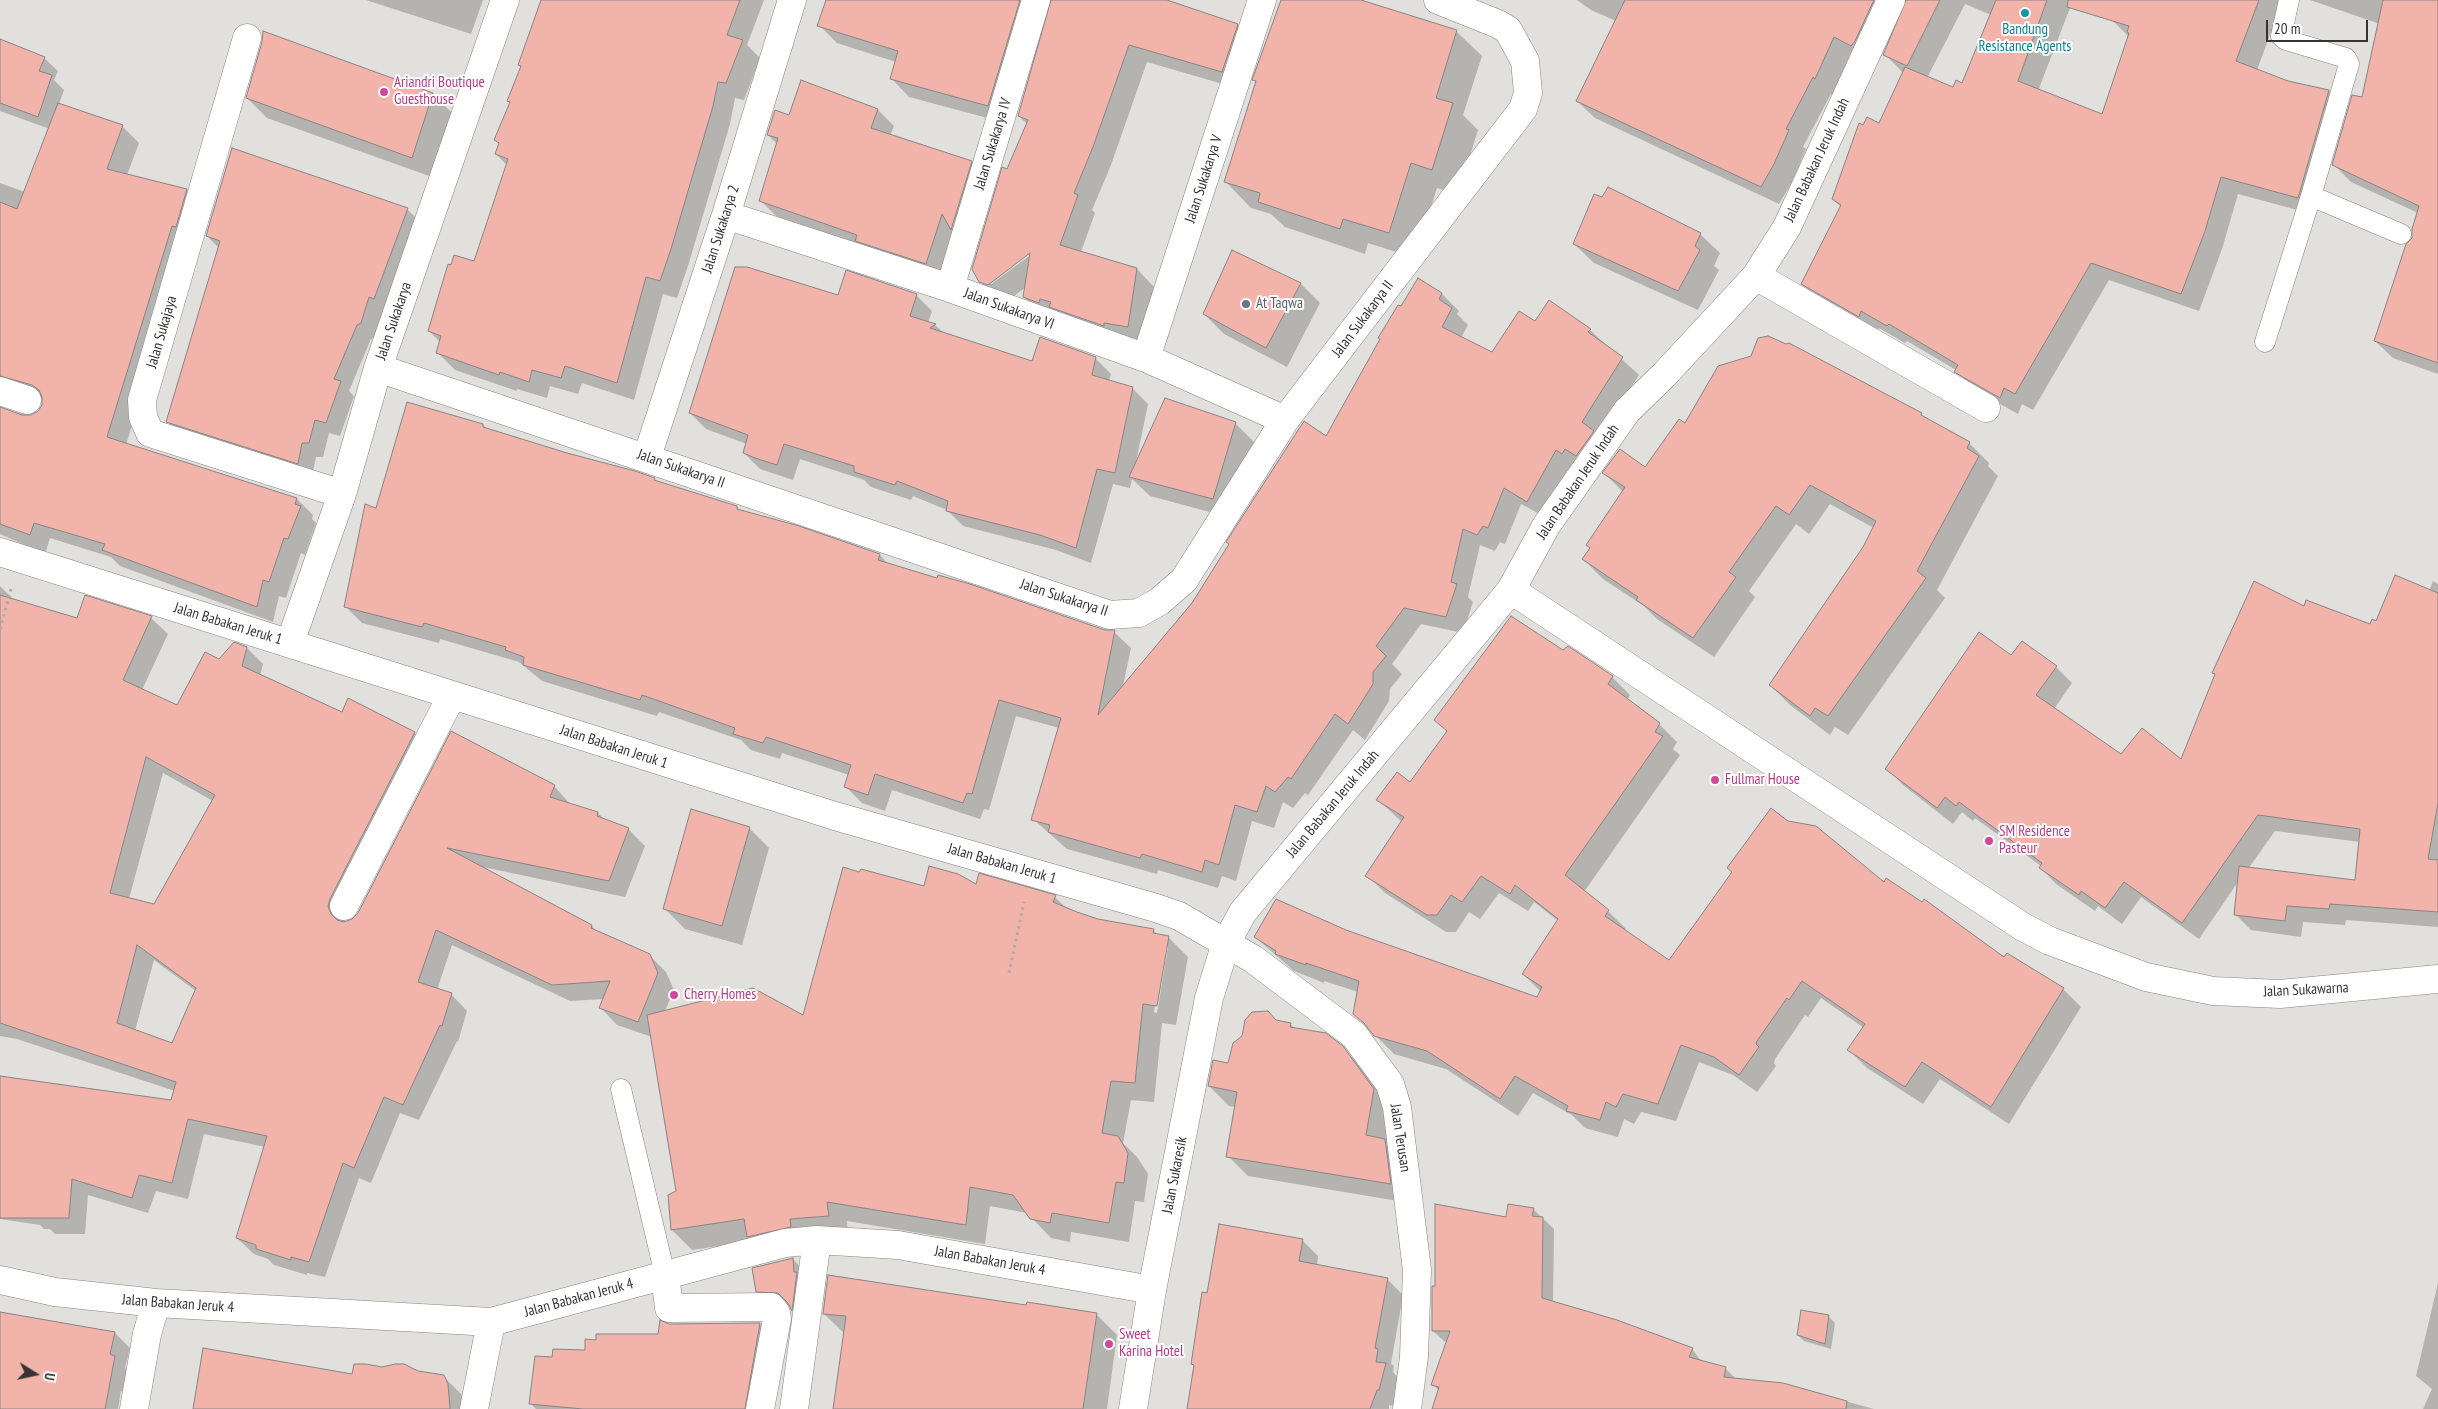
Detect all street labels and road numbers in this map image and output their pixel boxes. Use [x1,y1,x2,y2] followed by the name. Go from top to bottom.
[1780,95,1854,225] street label: Jalan Babakan Jeruk Indah
[971,96,1015,192] street label: Jalan Sukakarya IV
[1181,133,1227,225] street label: Jalan Sukakarya V
[698,183,744,275] street label: Jalan Sukakarya 2
[1328,277,1398,361] street label: Jalan Sukakarya II
[372,280,416,362] street label: Jalan Sukakarya
[961,284,1057,334] street label: Jalan Sukakarya VI
[143,294,181,370] street label: Jalan Sukajaya
[1533,421,1623,543] street label: Jalan Babakan Jeruk Indah
[635,446,727,492] street label: Jalan Sukakarya II
[1018,575,1110,621] street label: Jalan Sukakarya II
[172,599,284,649] street label: Jalan Babakan Jeruk 1
[558,721,670,773] street label: Jalan Babakan Jeruk 1
[1283,747,1383,861] street label: Jalan Babakan Jeruk Indah
[946,840,1058,888] street label: Jalan Babakan Jeruk 1
[2263,979,2349,1001] street label: Jalan Sukawarna
[1386,1103,1414,1173] street label: Jalan Terusan
[1159,1135,1191,1215] street label: Jalan Sukaresik
[933,1242,1047,1280] street label: Jalan Babakan Jeruk 4
[522,1275,636,1321] street label: Jalan Babakan Jeruk 4
[121,1291,235,1317] street label: Jalan Babakan Jeruk 4

